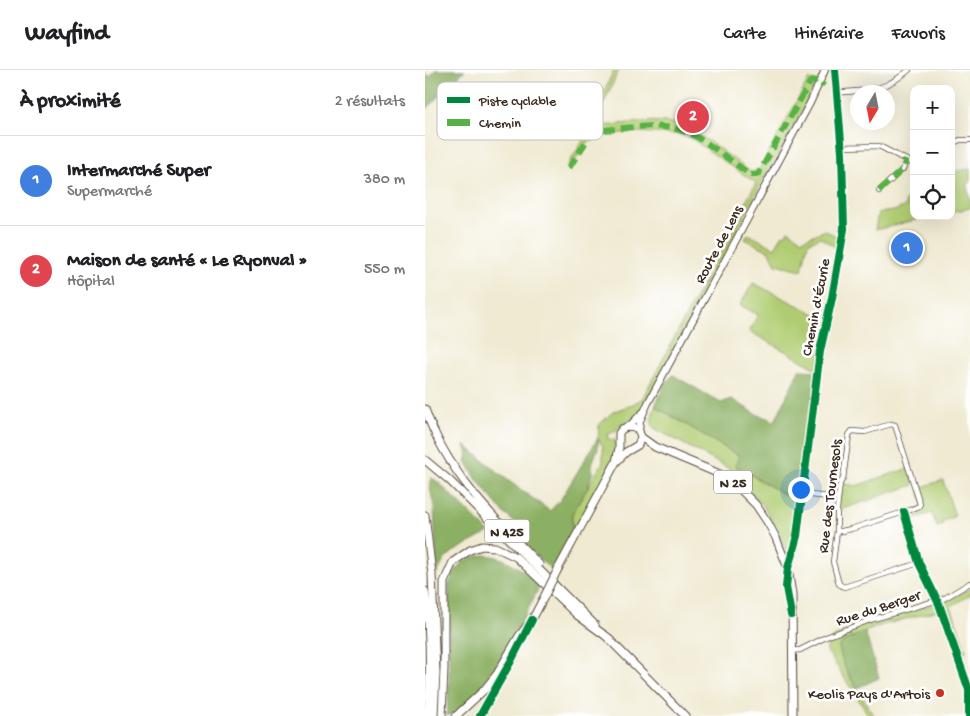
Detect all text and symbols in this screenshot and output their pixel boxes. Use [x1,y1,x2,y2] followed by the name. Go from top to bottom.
[25,20,109,49] text: Wayfind
[723,24,766,45] text: Carte
[794,24,864,45] text: Itinéraire
[892,24,945,45] text: Favoris
[437,82,603,140] legend
[850,85,895,130] north arrow
[910,85,955,220] map controls
[910,85,955,130] button: +
[20,90,121,115] text: À proximité
[335,93,405,112] text: 2 résultats
[478,94,557,111] text: Piste cyclable
[677,98,709,136] pin: 2
[479,116,521,133] text: Chemin
[910,130,955,175] button: −
[67,160,210,183] text: Intermarché Super
[33,171,39,190] text: 1
[364,171,405,190] text: 380 m
[910,175,955,220] button: locate
[67,183,152,202] text: Supermarché
[692,202,748,287] street label: Route de Lens
[891,229,923,267] pin: 1
[67,250,307,273] text: Maison de santé « Le Ryonval »
[799,257,835,358] street label: Chemin d'Écurie
[32,261,40,280] text: 2
[364,261,405,280] text: 550 m
[67,273,115,292] text: Hôpital
[815,438,847,554] street label: Rue des Tournesols
[714,471,752,494] road number: N 25
[788,477,814,503] your location
[484,520,529,542] road number: N 425
[834,586,925,631] street label: Rue du Berger
[808,686,930,704] place label: Keolis Pays d'Artois
[934,687,946,699] marker: Keolis Pays d'Artois

